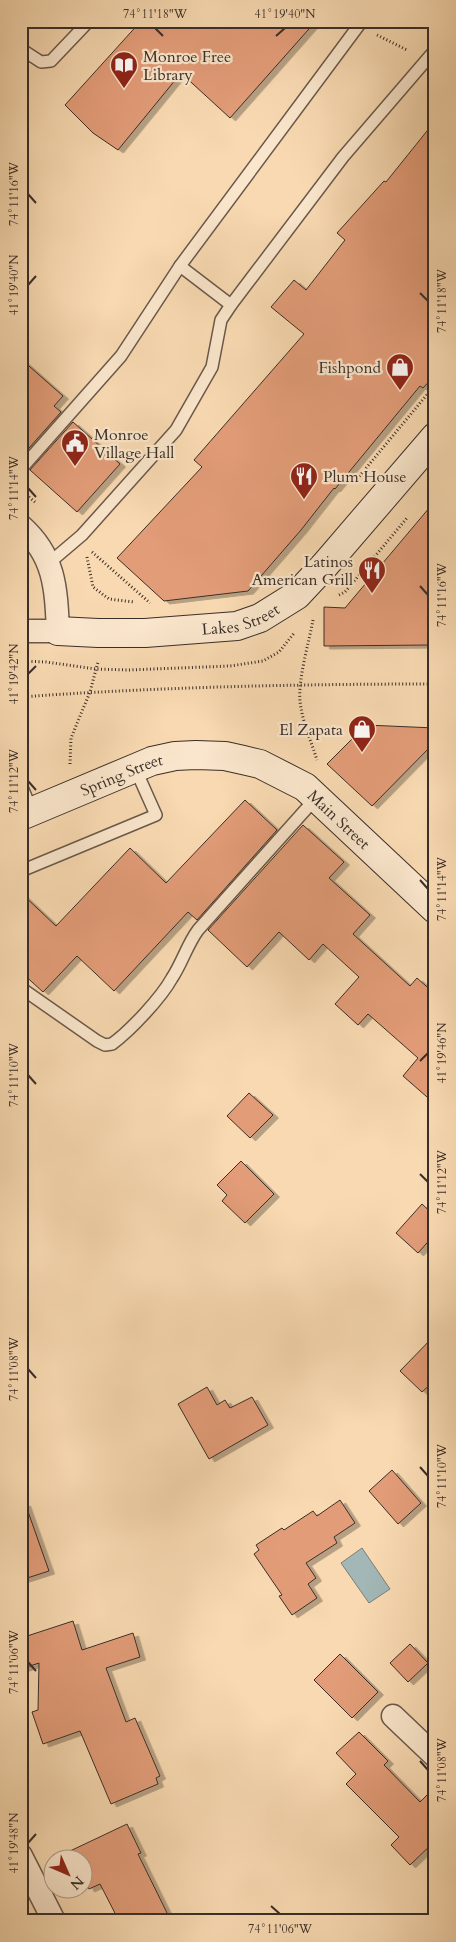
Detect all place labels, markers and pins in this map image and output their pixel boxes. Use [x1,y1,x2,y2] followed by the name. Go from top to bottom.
[143,46,231,86] place label: Monroe Free Library
[109,50,139,89] library icon: Monroe Free Library
[385,352,415,391] shop icon: Fishpond
[318,357,381,379] place label: Fishpond
[94,424,174,464] place label: Monroe Village Hall
[60,428,90,467] public building icon: Monroe Village Hall
[289,461,319,500] restaurant icon: Plum House
[323,466,407,488] place label: Plum House
[252,551,353,591] place label: Latinos American Grill
[357,555,387,594] restaurant icon: Latinos American Grill
[347,714,377,753] shop icon: El Zapata
[279,719,343,741] place label: El Zapata

